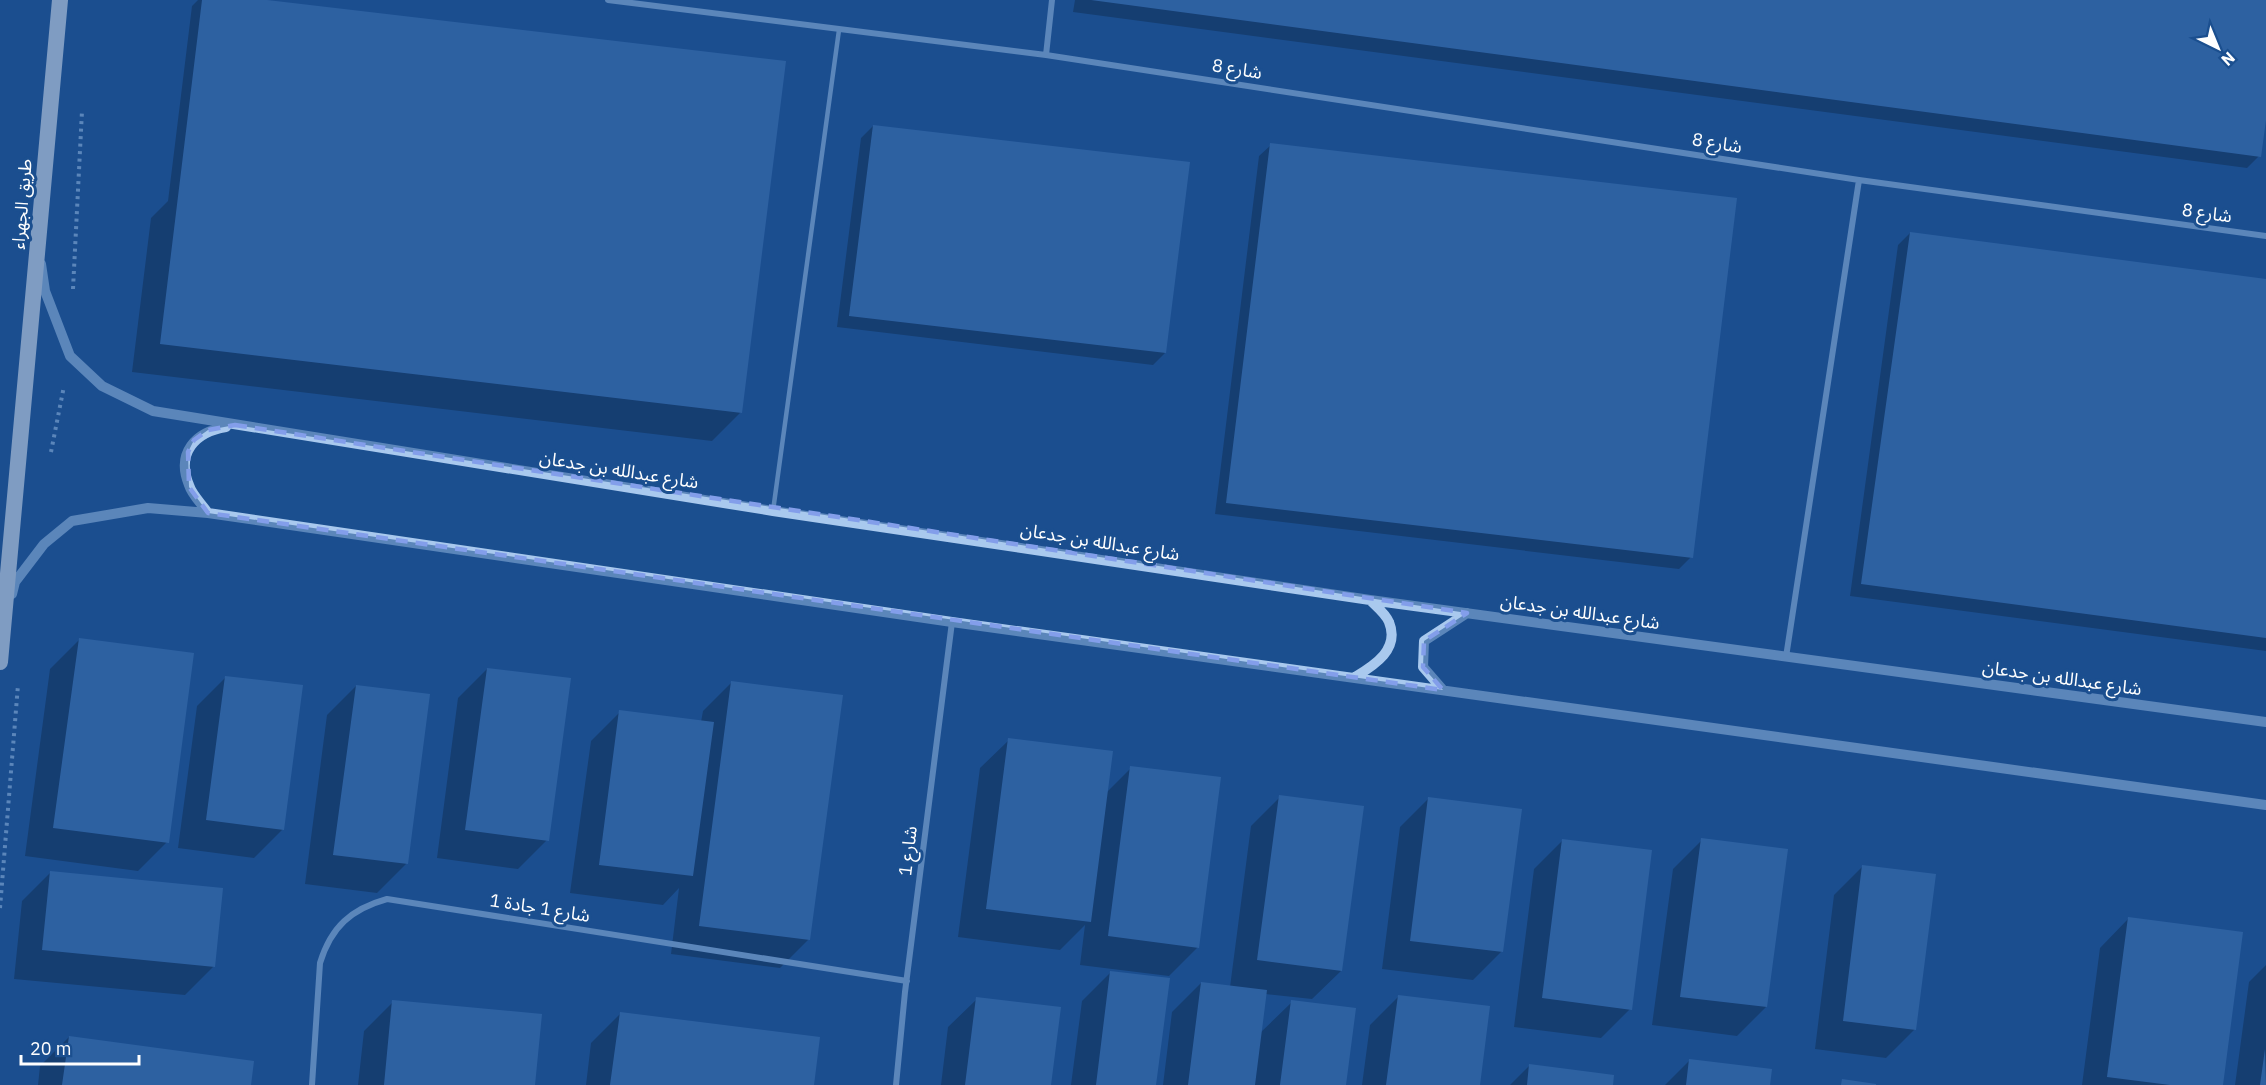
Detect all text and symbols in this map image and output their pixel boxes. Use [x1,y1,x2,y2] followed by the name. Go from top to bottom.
[2188,18,2248,78] north arrow
[2217,48,2239,70] text: N
[1210,53,1264,87] street label: شارع 8
[1690,127,1744,161] street label: شارع 8
[6,158,37,250] street label: طريق الجهراء
[2180,198,2234,230] street label: شارع 8
[538,446,700,496] street label: شارع عبدالله بن جدعان
[1019,518,1181,568] street label: شارع عبدالله بن جدعان
[1499,589,1661,637] street label: شارع عبدالله بن جدعان
[1981,655,2143,703] street label: شارع عبدالله بن جدعان
[893,825,925,878] street label: شارع 1
[488,888,592,930] street label: شارع 1 جادة 1
[21,1028,140,1066] scale bar
[30,1037,72,1060] text: 20 m

